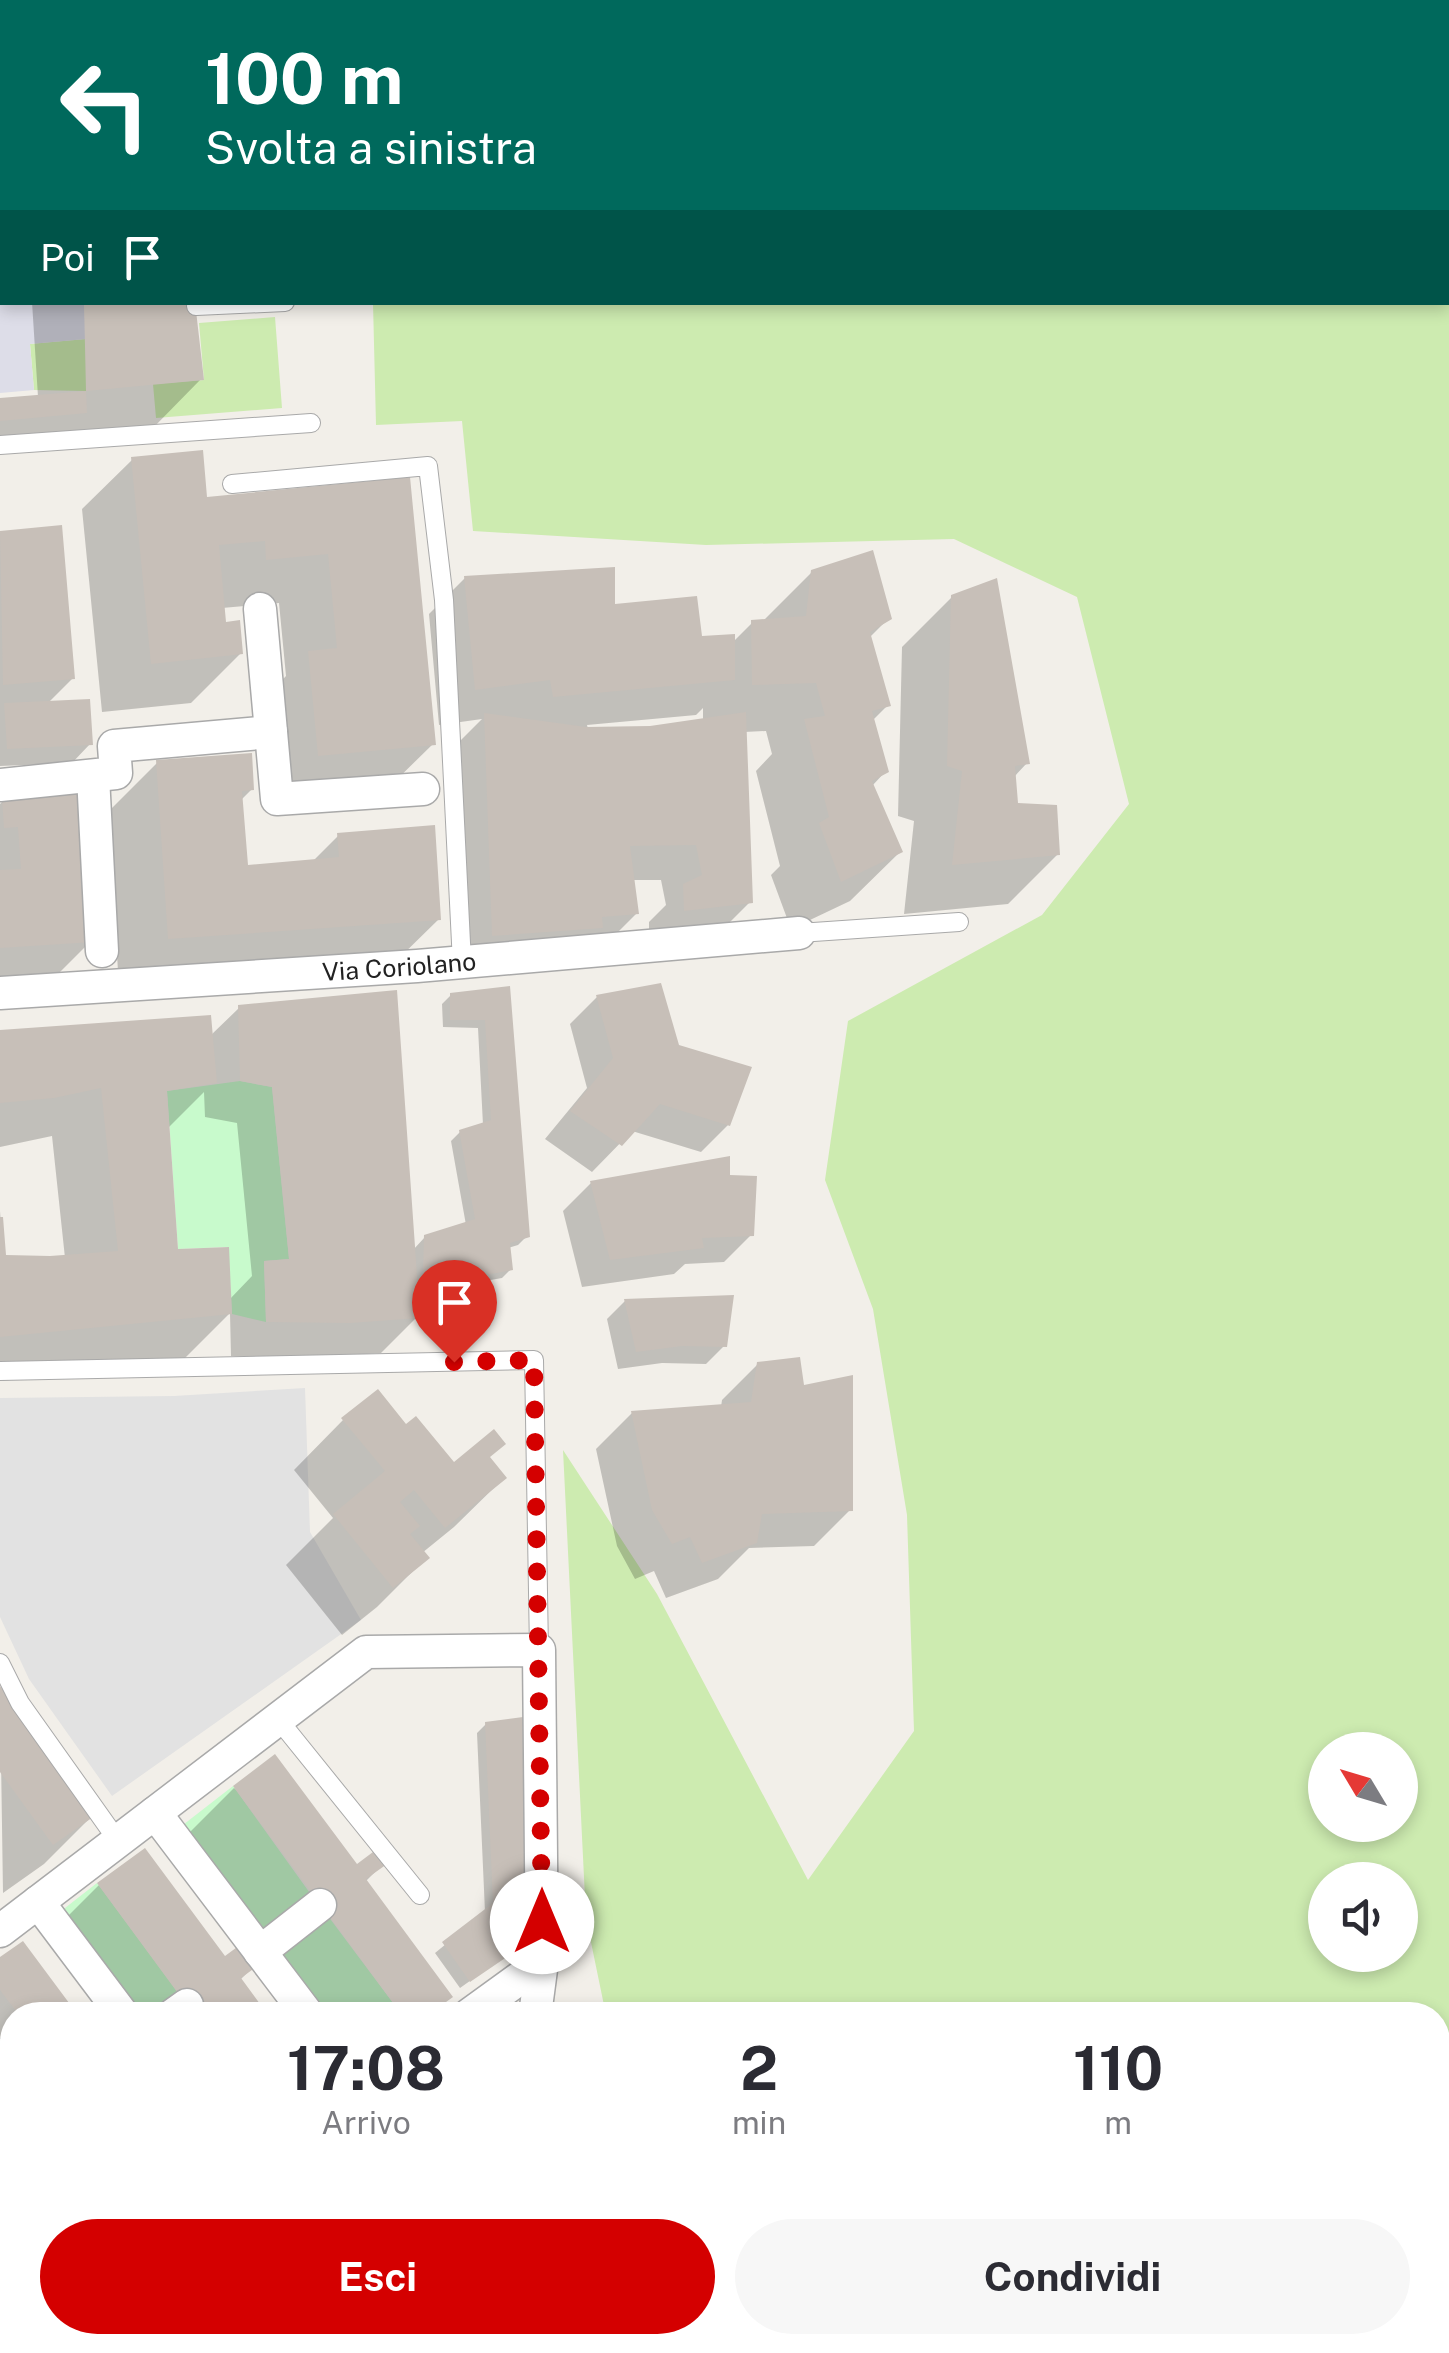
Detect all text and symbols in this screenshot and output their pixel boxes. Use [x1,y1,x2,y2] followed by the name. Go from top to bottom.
[205,37,403,120] text: 100 m
[40,40,170,170] icon: left
[205,121,537,174] text: Svolta a sinistra
[115,230,170,285] icon: arrive
[40,235,95,280] text: Poi
[321,946,477,987] street label: Via Coriolano
[412,1260,497,1363] pin
[427,1275,482,1330] icon: arrive
[1308,1732,1418,1842] north arrow
[1308,1732,1418,1972] map controls
[1308,1862,1418,1972] button: sound
[490,1870,594,1974] position arrow
[287,2033,445,2104] text: 17:08
[740,2033,778,2104] text: 2
[1073,2033,1163,2104] text: 110
[321,2104,411,2141] text: Arrivo
[732,2104,786,2141] text: min
[1104,2104,1132,2141] text: m
[40,2219,715,2334] button: Esci
[735,2219,1410,2334] button: Condividi

